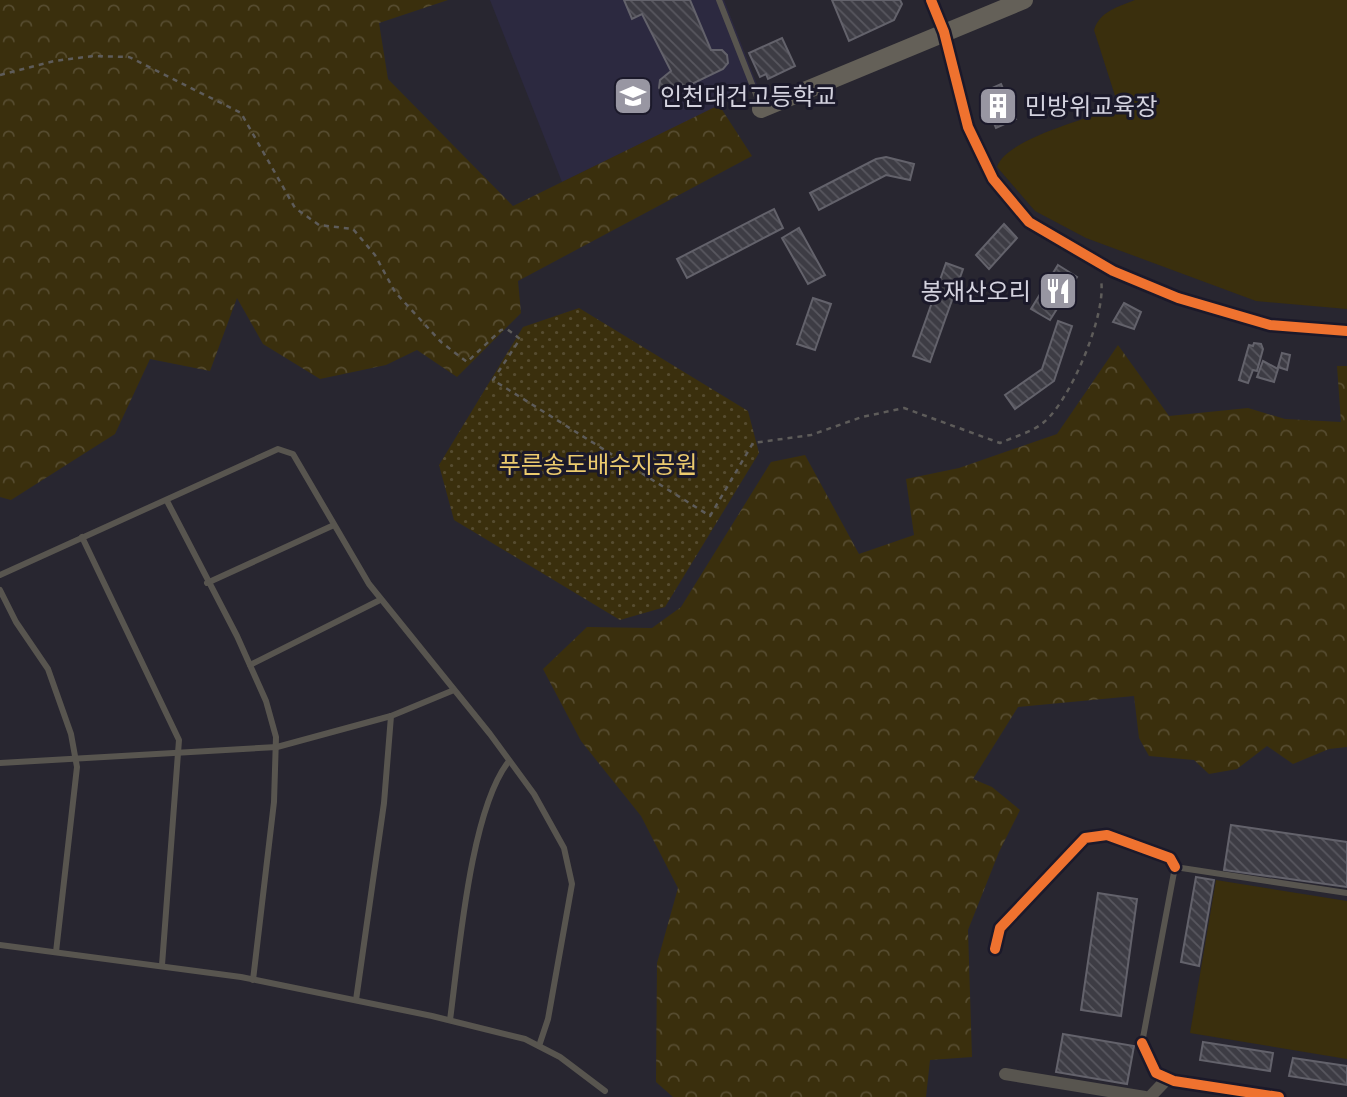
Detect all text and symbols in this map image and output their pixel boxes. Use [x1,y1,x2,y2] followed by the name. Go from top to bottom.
[612,75,654,117] school or university icon: 인천대건고등학교
[660,81,837,111] place label: 인천대건고등학교
[977,85,1019,127] building icon: 민방위교육장
[1025,91,1157,121] place label: 민방위교육장
[1037,270,1079,312] restaurant icon: 봉재산오리
[921,276,1031,306] place label: 봉재산오리
[499,449,697,479] park label: 푸른송도배수지공원

